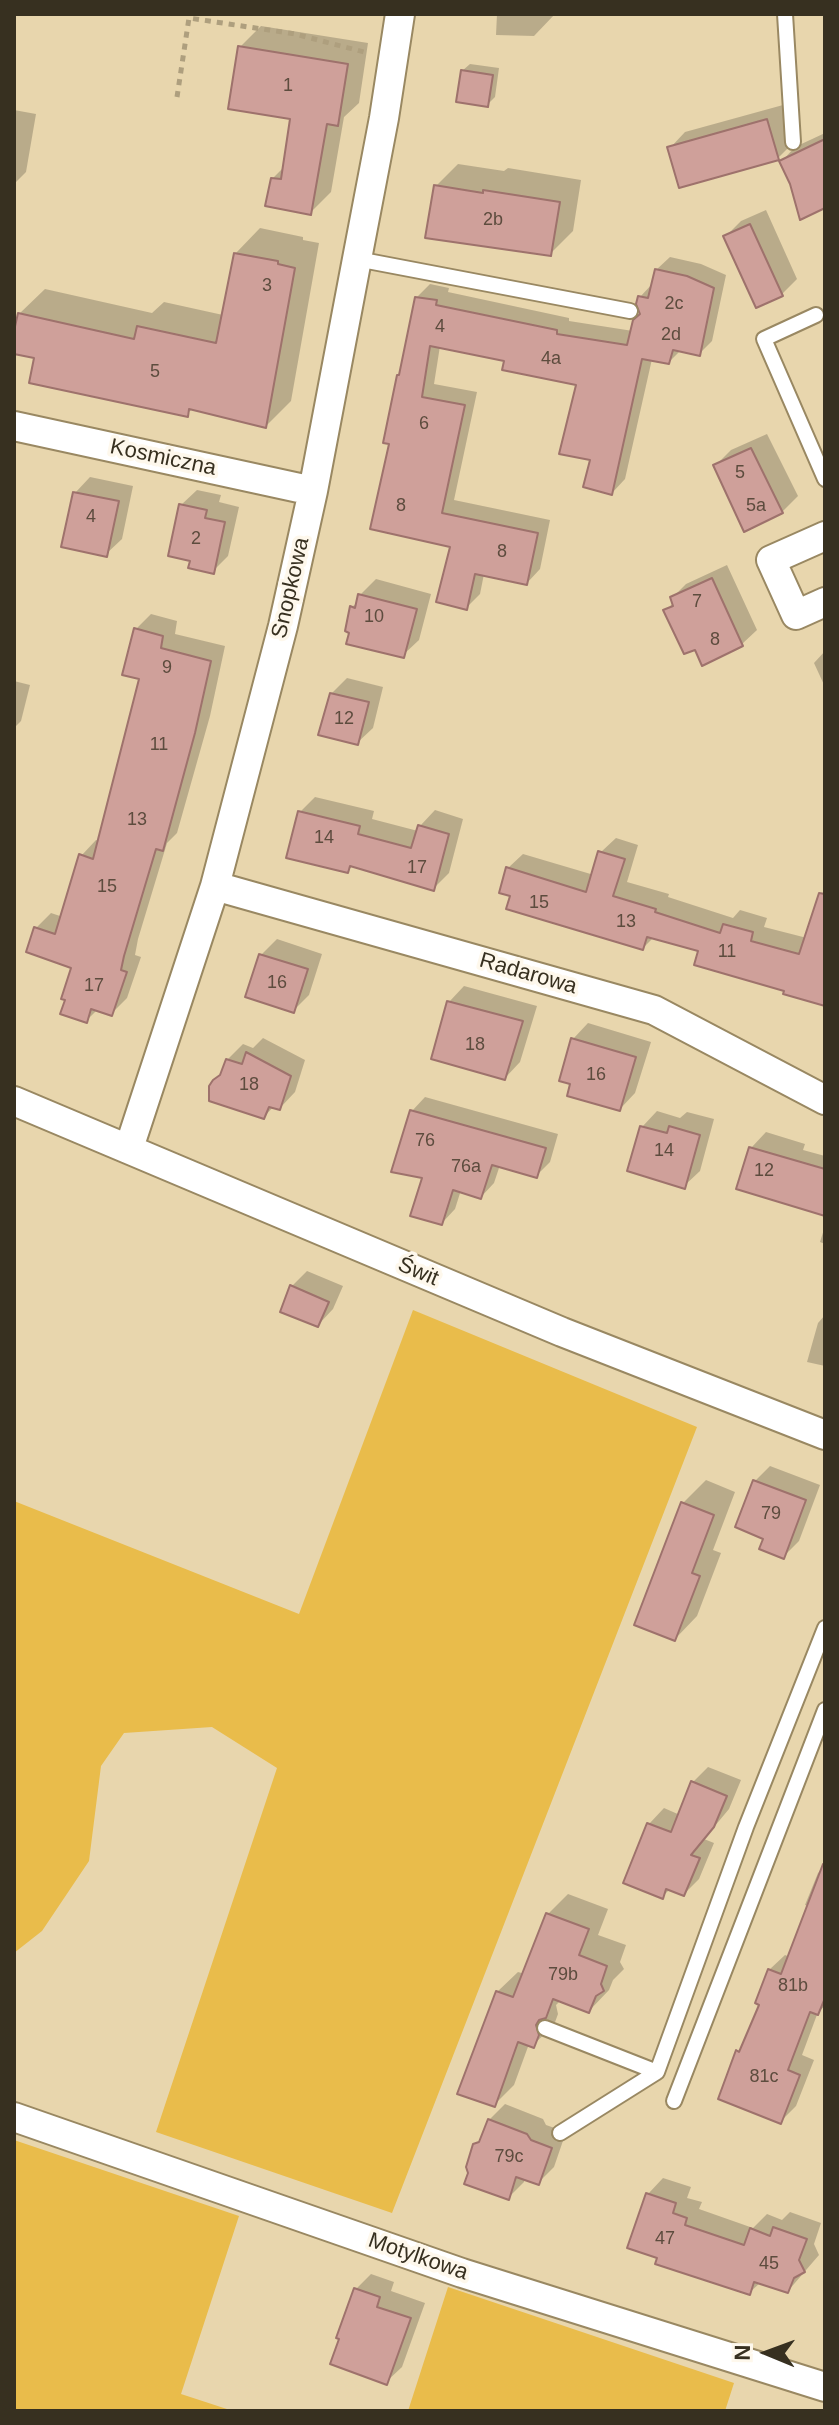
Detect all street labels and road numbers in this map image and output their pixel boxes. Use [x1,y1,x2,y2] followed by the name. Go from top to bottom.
[108,434,218,482] street label: Kosmiczna
[267,535,315,641] street label: Snopkowa
[476,947,580,1001] street label: Radarowa
[394,1252,442,1292] street label: Świt
[365,2228,471,2286] street label: Motylkowa

